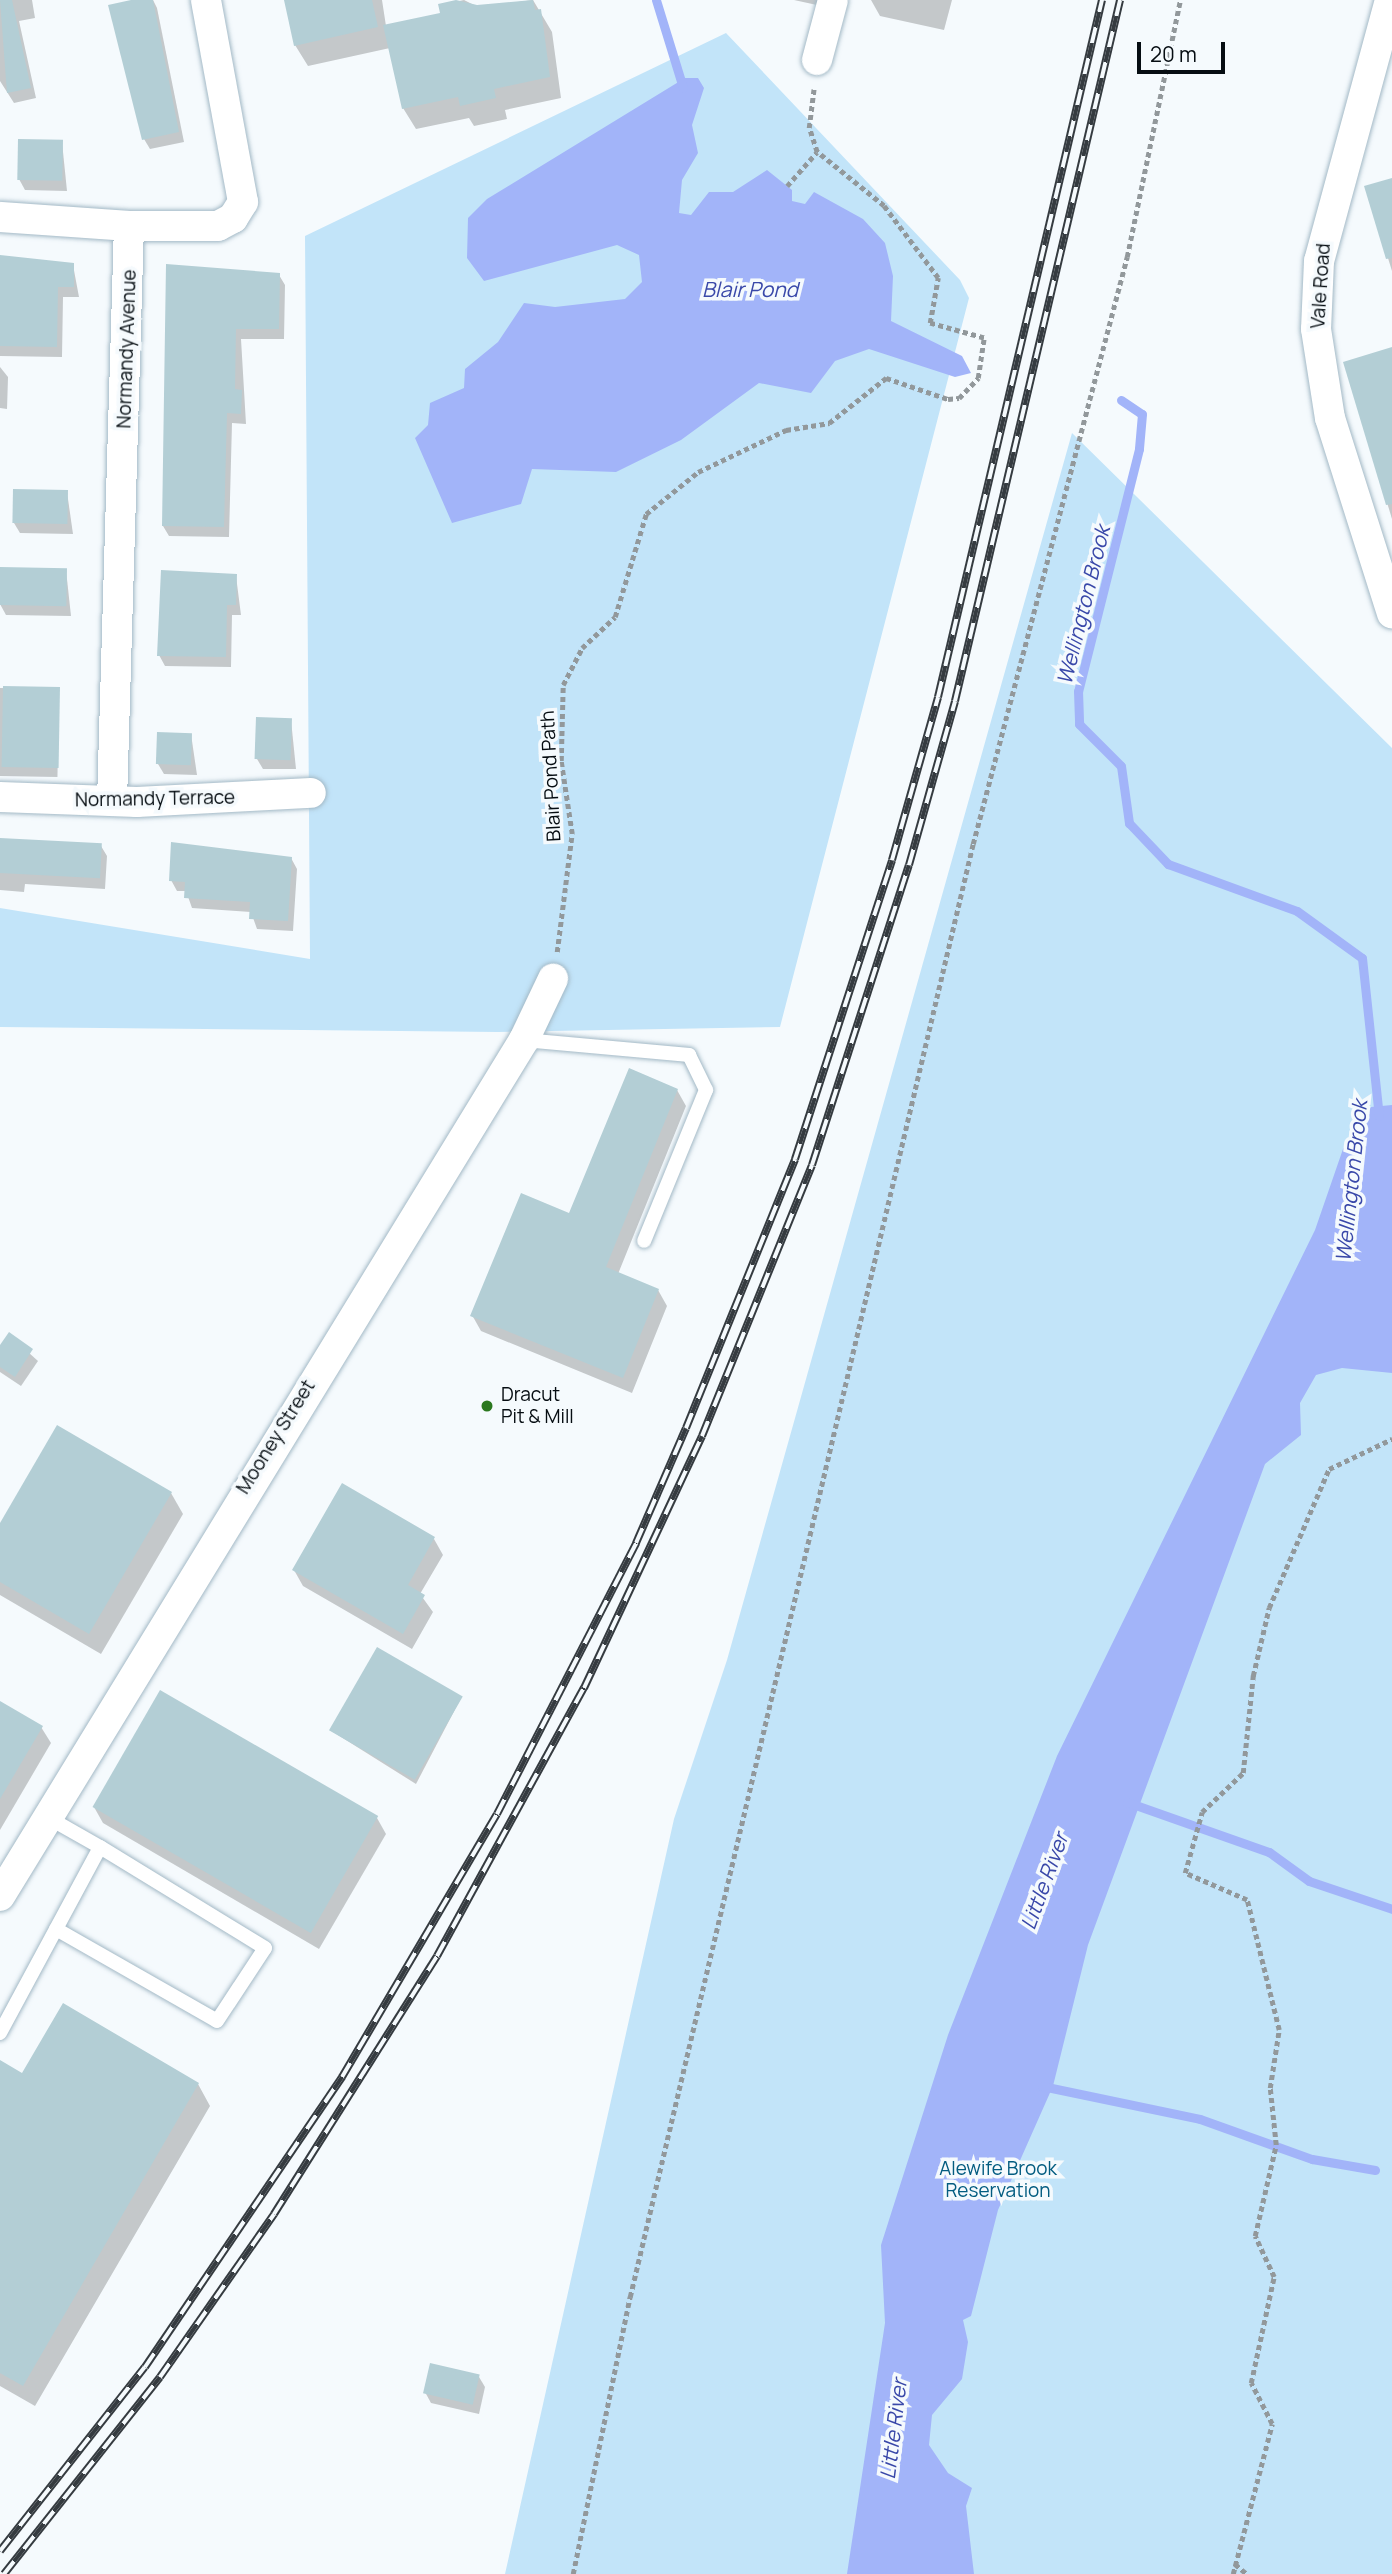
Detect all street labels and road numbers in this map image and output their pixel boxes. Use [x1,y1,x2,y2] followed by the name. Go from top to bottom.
[1307,243,1335,329] street label: Vale Road
[113,269,141,429] street label: Normandy Avenue
[536,710,566,842] street label: Blair Pond Path
[75,786,235,812] street label: Normandy Terrace
[232,1376,320,1498] street label: Mooney Street

